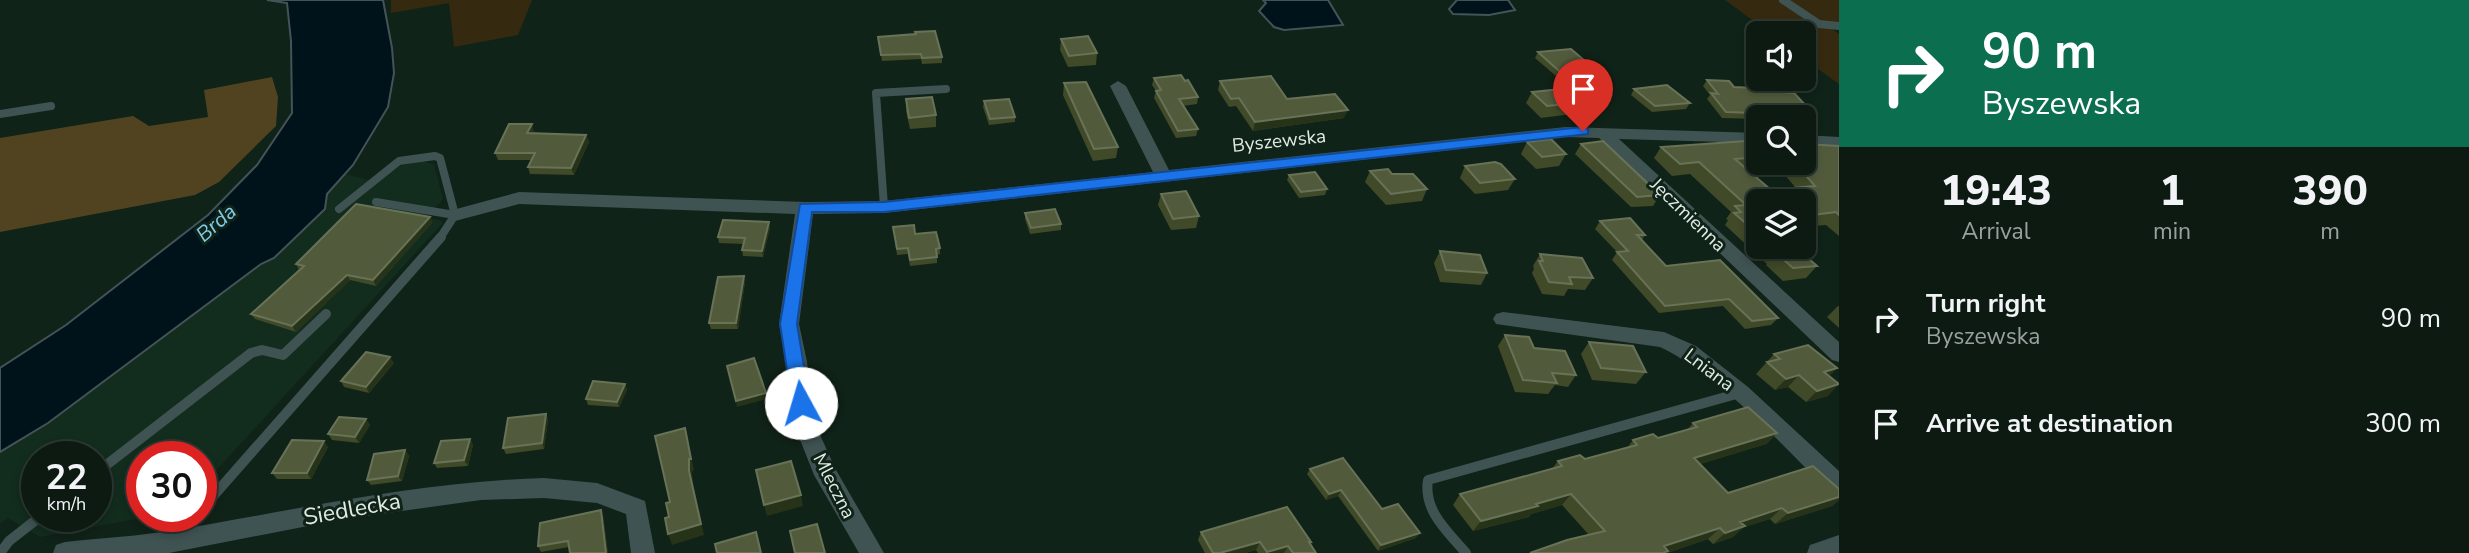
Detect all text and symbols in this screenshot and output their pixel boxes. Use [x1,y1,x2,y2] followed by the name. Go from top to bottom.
[1982,18,2097,85] text: 90 m
[1746,21,1816,259] map controls
[1746,21,1816,91] button: sound
[1867,28,1958,119] icon: right
[1553,59,1613,131] pin
[1564,70,1602,108] icon: arrive
[1982,82,2141,125] text: Byszewska
[1746,105,1816,175] button: search
[1231,123,1327,159] street label: Byszewska
[1940,163,2052,220] text: 19:43
[2159,163,2185,220] text: 1
[2292,163,2368,220] text: 390
[1644,172,1732,258] street label: Jęczmienna
[1746,189,1816,259] button: layers
[190,198,242,248] water label: Brda
[1961,216,2031,247] text: Arrival
[2153,216,2191,247] text: min
[2320,216,2340,247] text: m
[1926,286,2045,321] text: Turn right
[1867,300,1905,338] icon: right
[2381,301,2441,336] text: 90 m
[1926,321,2040,352] text: Byszewska
[1679,343,1739,397] street label: Lniana
[764,366,838,440] position arrow
[1867,405,1905,443] icon: arrive
[1926,406,2173,441] text: Arrive at destination
[2365,406,2441,441] text: 300 m
[126,441,217,532] speed limit sign: 30
[806,449,862,523] street label: Mleczna
[45,454,88,501] text: 22
[301,485,403,533] street label: Siedlecka
[47,492,86,516] text: km/h

